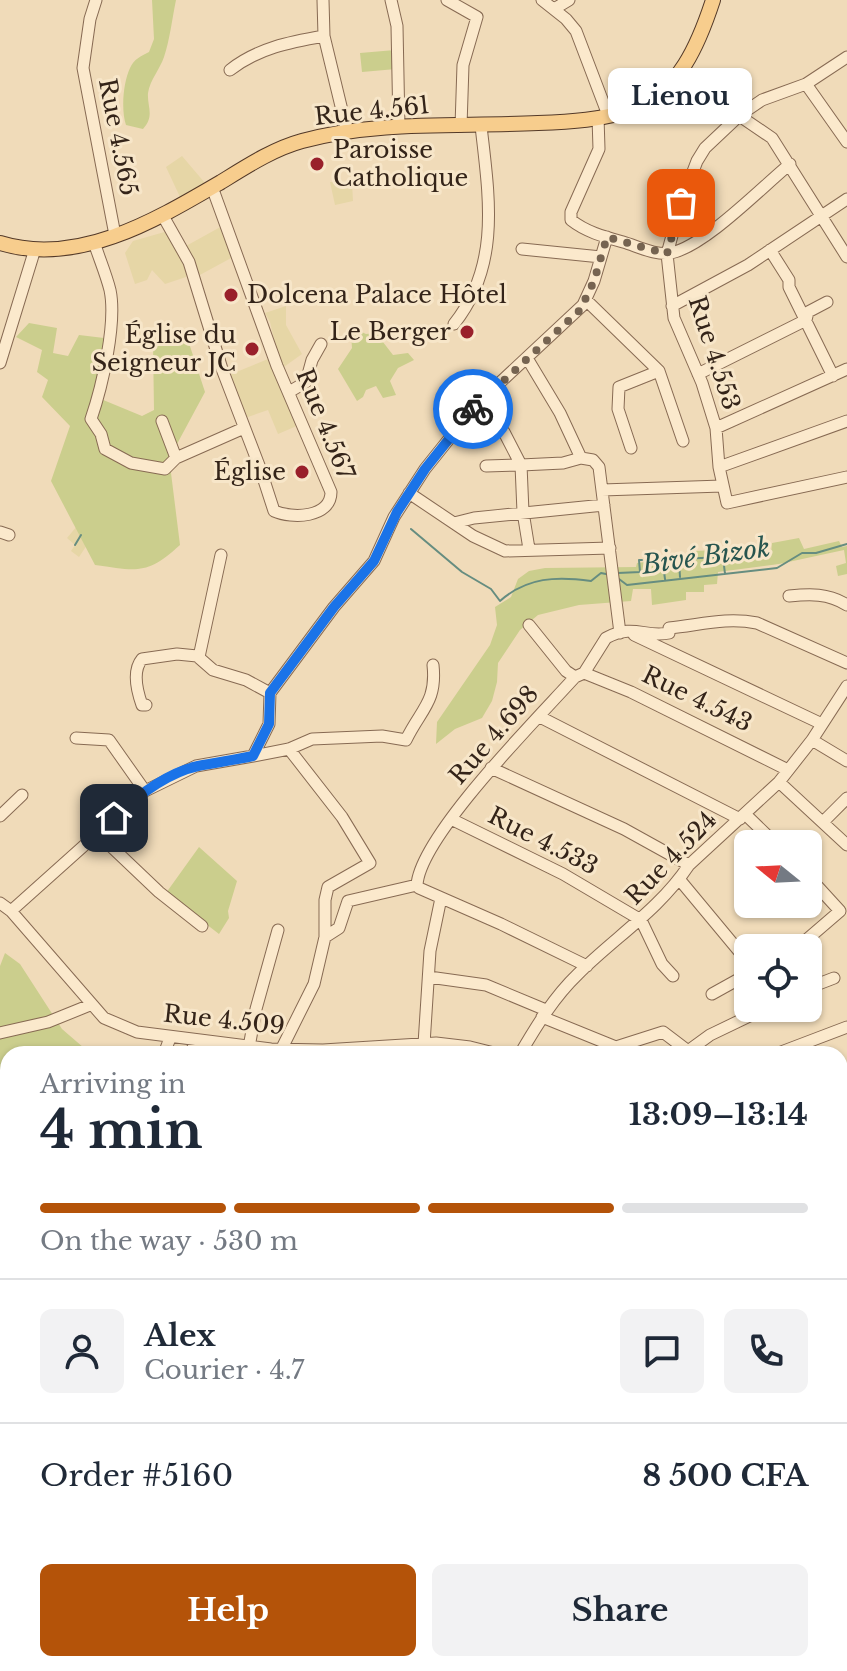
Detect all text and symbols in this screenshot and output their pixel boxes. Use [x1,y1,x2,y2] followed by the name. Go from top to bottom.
[609,67,753,123] callout: Lienou
[93,76,144,198] street label: Rue 4.565
[631,80,729,112] text: Lienou
[313,90,431,131] street label: Rue 4.561
[333,135,468,192] place label: Paroisse Catholique
[308,155,326,173] marker: Paroisse Catholique
[647,169,715,237] pin
[659,181,703,225] icon: bag
[247,280,507,309] place label: Dolcena Palace Hôtel
[222,286,240,304] marker: Dolcena Palace Hôtel
[682,292,747,413] street label: Rue 4.553
[330,317,452,346] place label: Le Berger
[92,320,236,377] place label: Église du Seigneur JC
[458,323,476,341] marker: Le Berger
[243,340,261,358] marker: Église du Seigneur JC
[290,364,361,484] street label: Rue 4.567
[433,369,513,449] courier
[451,387,495,431] icon: bike
[214,457,286,486] place label: Église
[293,463,311,481] marker: Église
[639,531,772,581] water label: Bivé Bizok
[638,660,757,738] street label: Rue 4.543
[443,679,544,790] street label: Rue 4.698
[80,784,148,852] pin
[92,796,136,840] icon: home
[484,801,603,881] street label: Rue 4.533
[619,805,722,910] street label: Rue 4.524
[734,830,822,918] north arrow
[734,830,822,1022] map controls
[734,934,822,1022] button: locate
[162,999,286,1040] street label: Rue 4.509
[40,1068,186,1100] text: Arriving in
[629,1096,808,1133] text: 13:09–13:14
[40,1098,202,1162] text: 4 min
[40,1225,298,1257] text: On the way · 530 m
[40,1309,124,1393] button: person
[620,1309,704,1393] button: chat
[724,1309,808,1393] button: phone
[144,1317,216,1354] text: Alex
[144,1354,304,1386] text: Courier · 4.7
[40,1457,233,1494] text: Order #5160
[642,1457,808,1494] text: 8 500 CFA
[40,1564,416,1656] button: Help
[432,1564,808,1656] button: Share

